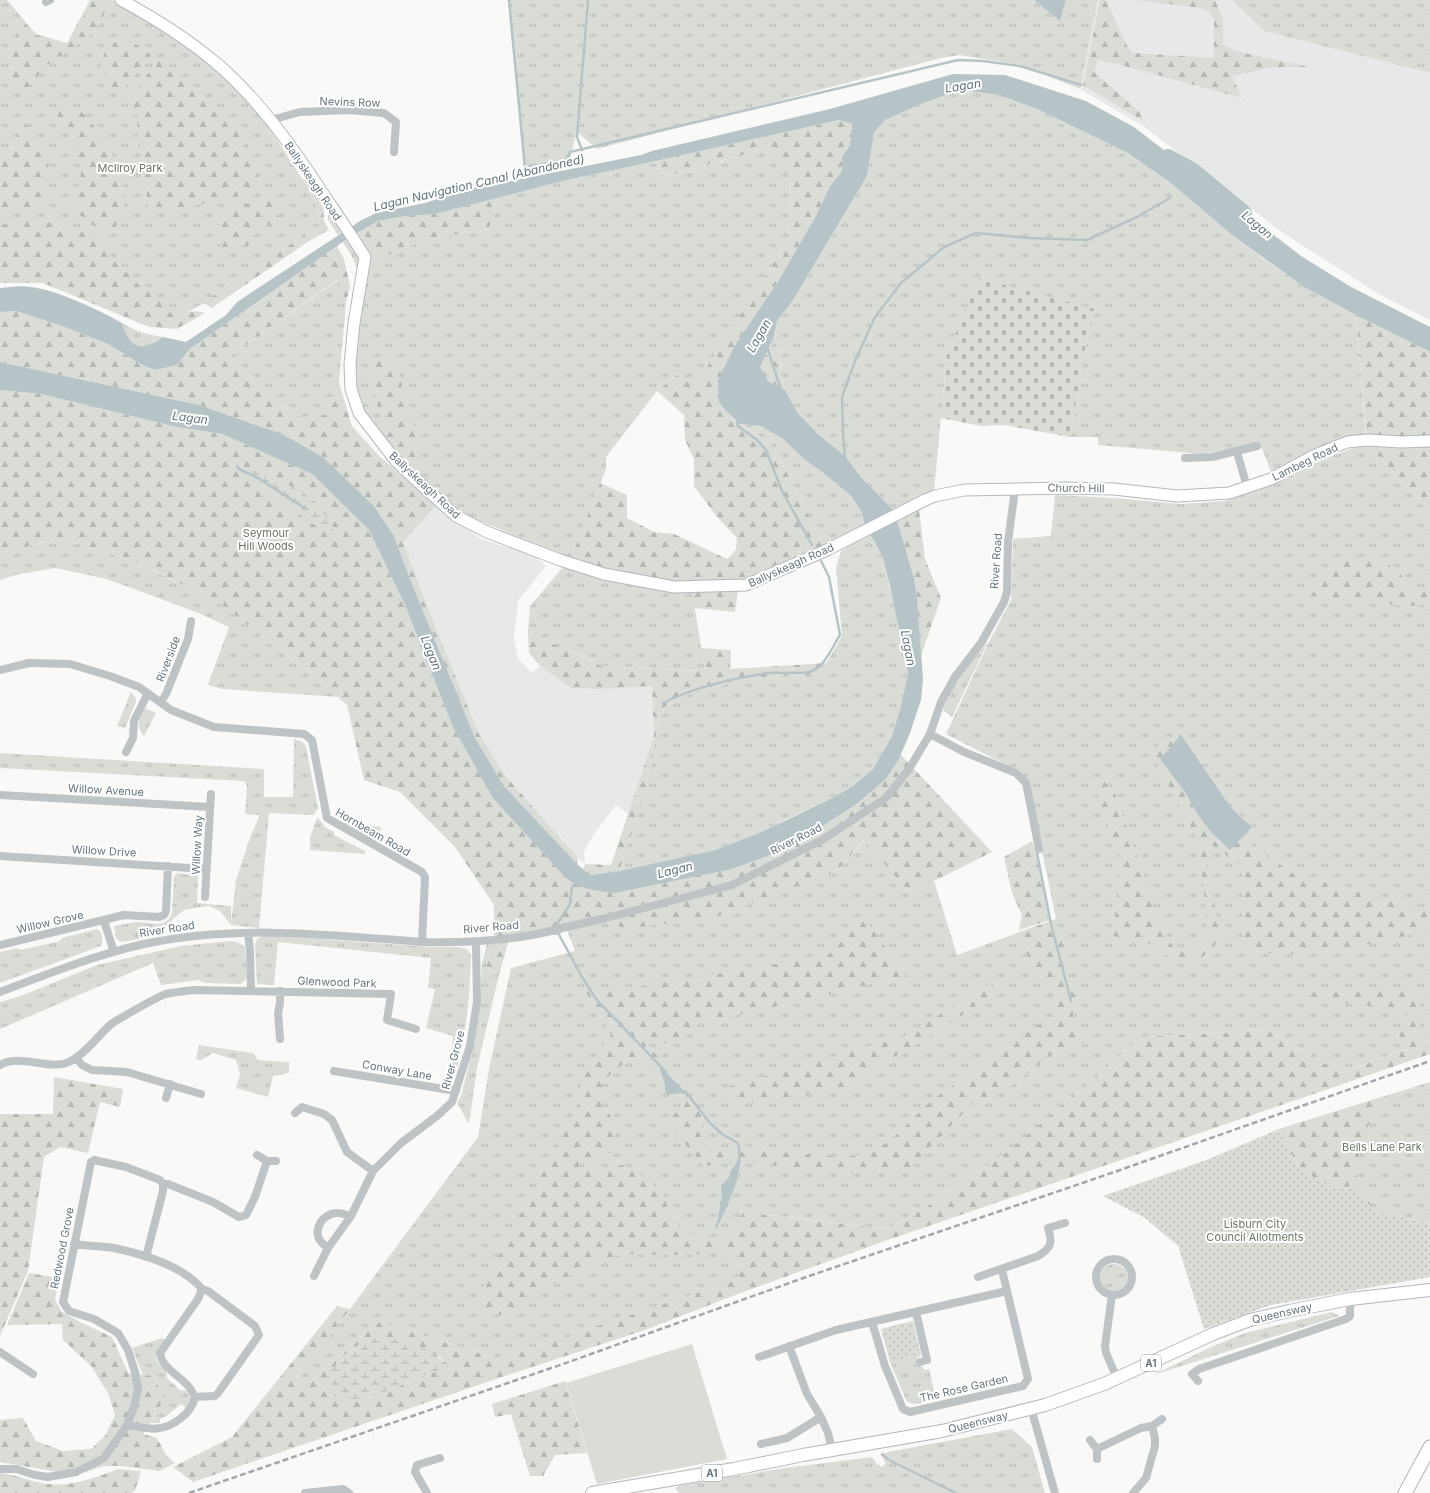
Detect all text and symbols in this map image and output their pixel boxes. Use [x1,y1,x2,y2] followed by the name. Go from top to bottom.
[944,75,982,96] water label: Lagan
[319,94,381,110] street label: Nevins Row
[281,139,345,223] street label: Ballyskeagh Road
[372,151,586,214] water label: Lagan Navigation Canal (Abandoned)
[97,161,163,175] park label: McIlroy Park
[1239,207,1276,242] water label: Lagan
[743,316,774,355] water label: Lagan
[171,408,209,427] water label: Lagan
[1270,440,1340,484] street label: Lambeg Road
[387,448,463,522] street label: Ballyskeagh Road
[1047,481,1105,495] street label: Church Hill
[238,526,294,553] park label: Seymour Hill Woods
[987,533,1005,589] street label: River Road
[746,540,836,590] street label: Ballyskeagh Road
[898,629,919,667] water label: Lagan
[418,633,445,672] water label: Lagan
[153,634,183,684] street label: Riverside
[68,781,144,799] street label: Willow Avenue
[333,805,413,859] street label: Hornbeam Road
[188,815,206,875] street label: Willow Way
[768,820,824,858] street label: River Road
[71,842,137,860] street label: Willow Drive
[656,858,694,881] water label: Lagan
[15,908,85,936] street label: Willow Grove
[138,918,196,940] street label: River Road
[463,918,519,936] street label: River Road
[297,974,377,990] street label: Glenwood Park
[438,1029,468,1091] street label: River Grove
[361,1057,433,1083] street label: Conway Lane
[1342,1140,1422,1154] park label: Bells Lane Park
[47,1206,77,1290] street label: Redwood Grove
[1206,1217,1304,1244] park label: Lisburn City Council Allotments
[1251,1299,1313,1327] street label: Queensway
[1141,1355,1161,1371] road number: A1
[919,1371,1009,1405] street label: The Rose Garden
[947,1408,1009,1436] street label: Queensway
[702,1465,722,1481] road number: A1

